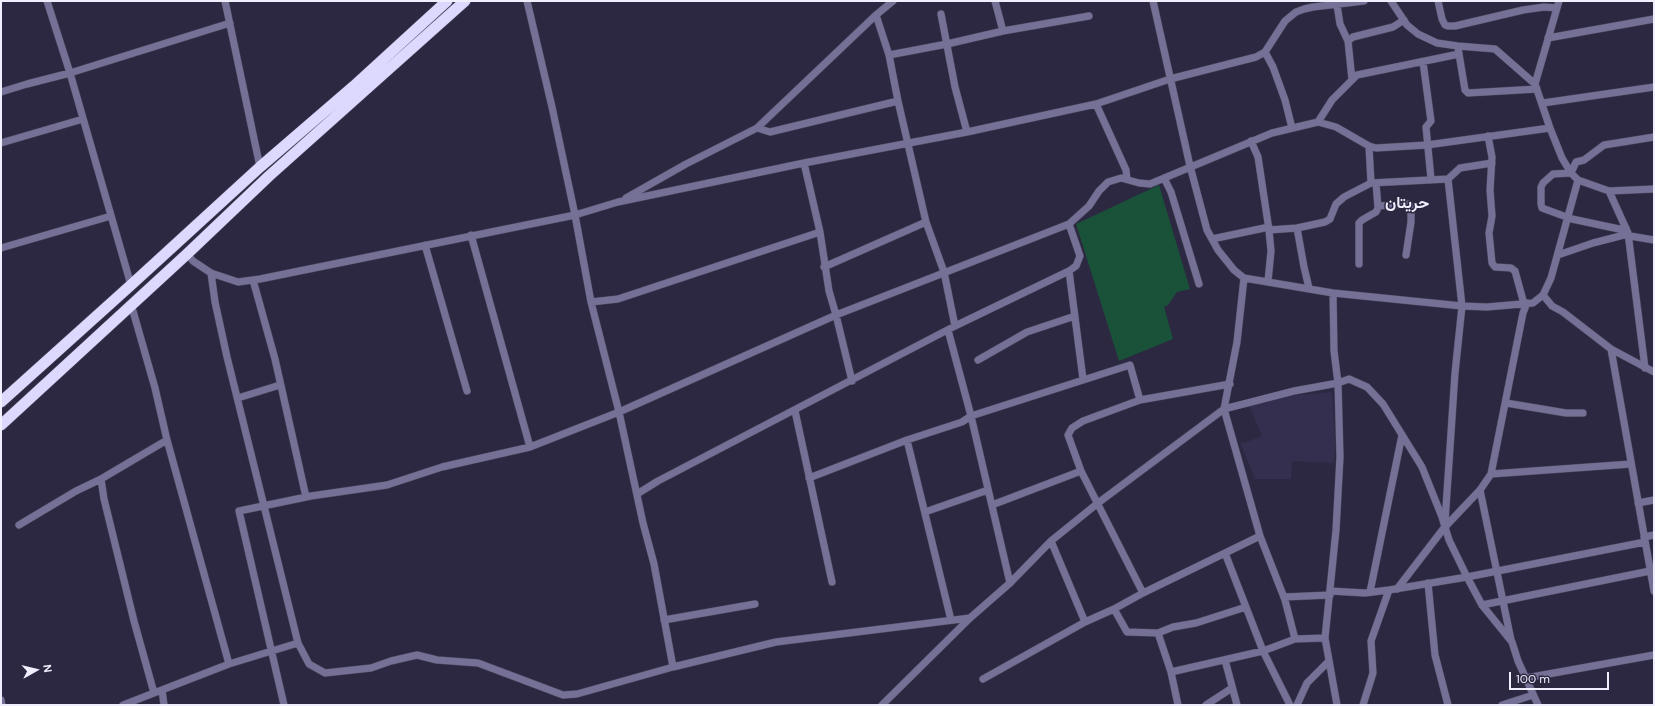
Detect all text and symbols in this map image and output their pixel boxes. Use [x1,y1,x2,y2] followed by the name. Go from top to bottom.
[1385,194,1429,214] district label: حريتان
[16,650,56,690] north arrow
[40,663,55,673] text: N
[1511,664,1611,690] scale bar
[1516,671,1550,687] text: 100 m

